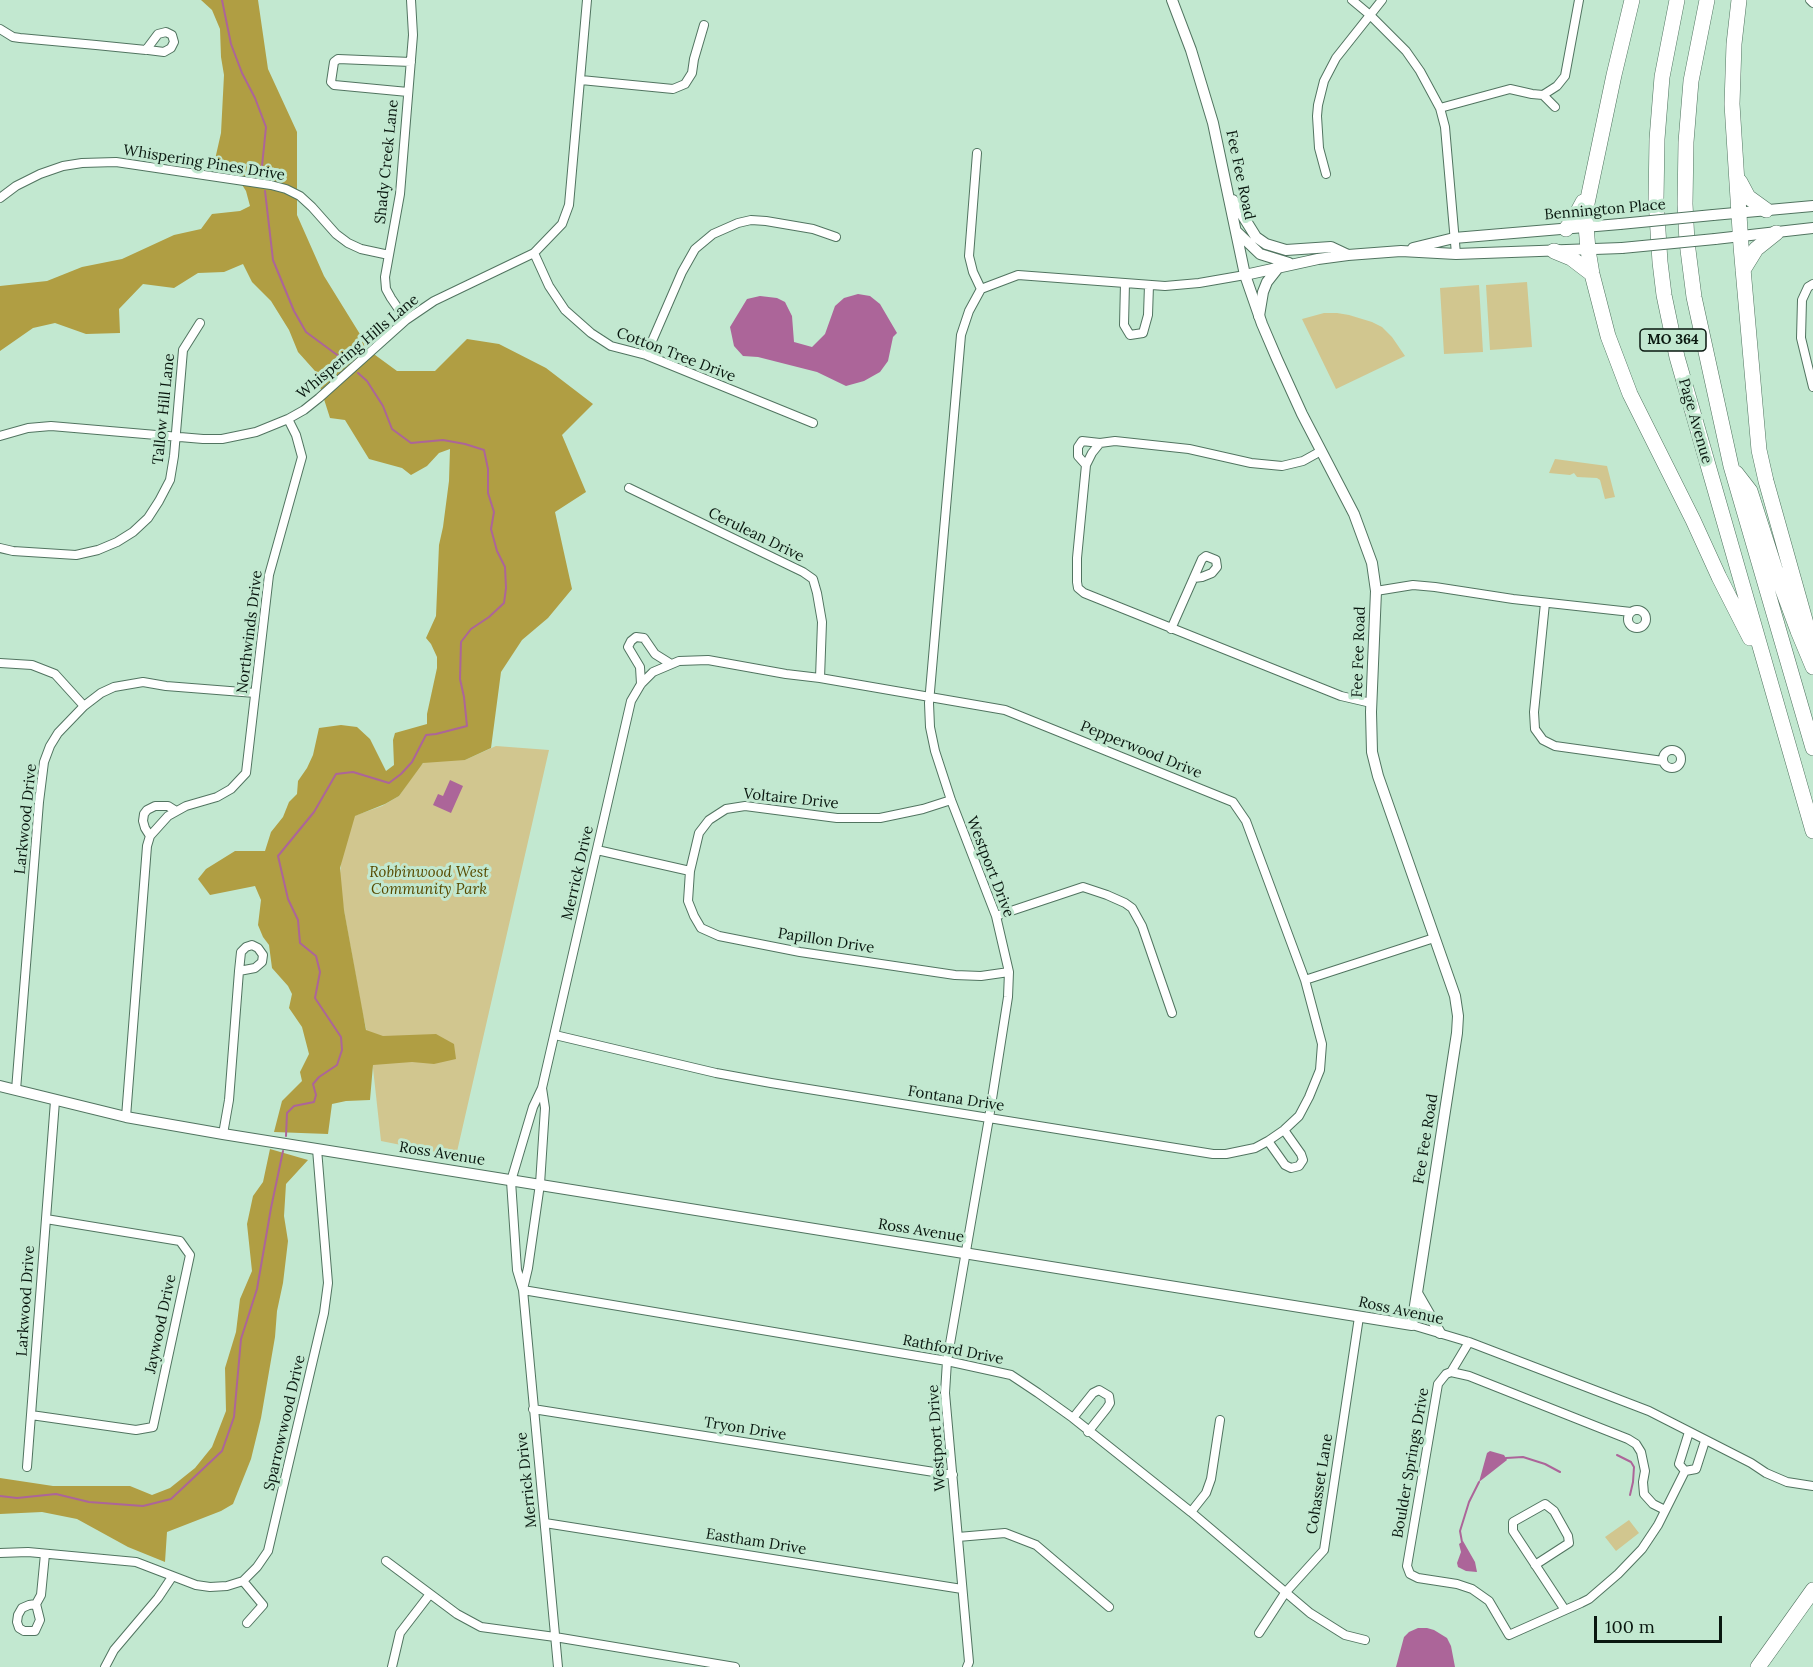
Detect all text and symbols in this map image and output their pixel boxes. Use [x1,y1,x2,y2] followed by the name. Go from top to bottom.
[372,99,402,225] street label: Shady Creek Lane
[1222,129,1258,221] street label: Fee Fee Road
[122,141,286,185] street label: Whispering Pines Drive
[1544,196,1666,224] street label: Bennington Place
[293,291,423,403] street label: Whispering Hills Lane
[614,324,738,386] street label: Cotton Tree Drive
[1640,329,1706,351] road number: MO 364
[149,353,179,465] street label: Tallow Hill Lane
[1674,376,1716,466] street label: Page Avenue
[705,504,807,566] street label: Cerulean Drive
[234,569,266,695] street label: Northwinds Drive
[1348,606,1370,698] street label: Fee Fee Road
[1078,717,1204,783] street label: Pepperwood Drive
[11,763,41,875] street label: Larkwood Drive
[742,785,840,813] street label: Voltaire Drive
[962,814,1018,920] street label: Westport Drive
[558,824,598,922] street label: Merrick Drive
[369,864,489,899] park label: Robbinwood West Community Park
[776,924,876,958] street label: Papillon Drive
[906,1082,1006,1116] street label: Fontana Drive
[1410,1093,1442,1185] street label: Fee Fee Road
[398,1138,486,1170] street label: Ross Avenue
[877,1215,965,1247] street label: Ross Avenue
[13,1245,39,1357] street label: Larkwood Drive
[142,1273,180,1375] street label: Jaywood Drive
[1357,1293,1445,1329] street label: Ross Avenue
[901,1331,1005,1369] street label: Rathford Drive
[261,1353,309,1493] street label: Sparrowwood Drive
[924,1384,950,1492] street label: Westport Drive
[1389,1386,1433,1540] street label: Boulder Springs Drive
[702,1414,788,1444] street label: Tryon Drive
[513,1431,541,1529] street label: Merrick Drive
[1303,1432,1337,1536] street label: Cohasset Lane
[705,1525,807,1559] street label: Eastham Drive
[1597,1604,1724,1642] scale bar
[1605,1615,1655,1638] text: 100 m

